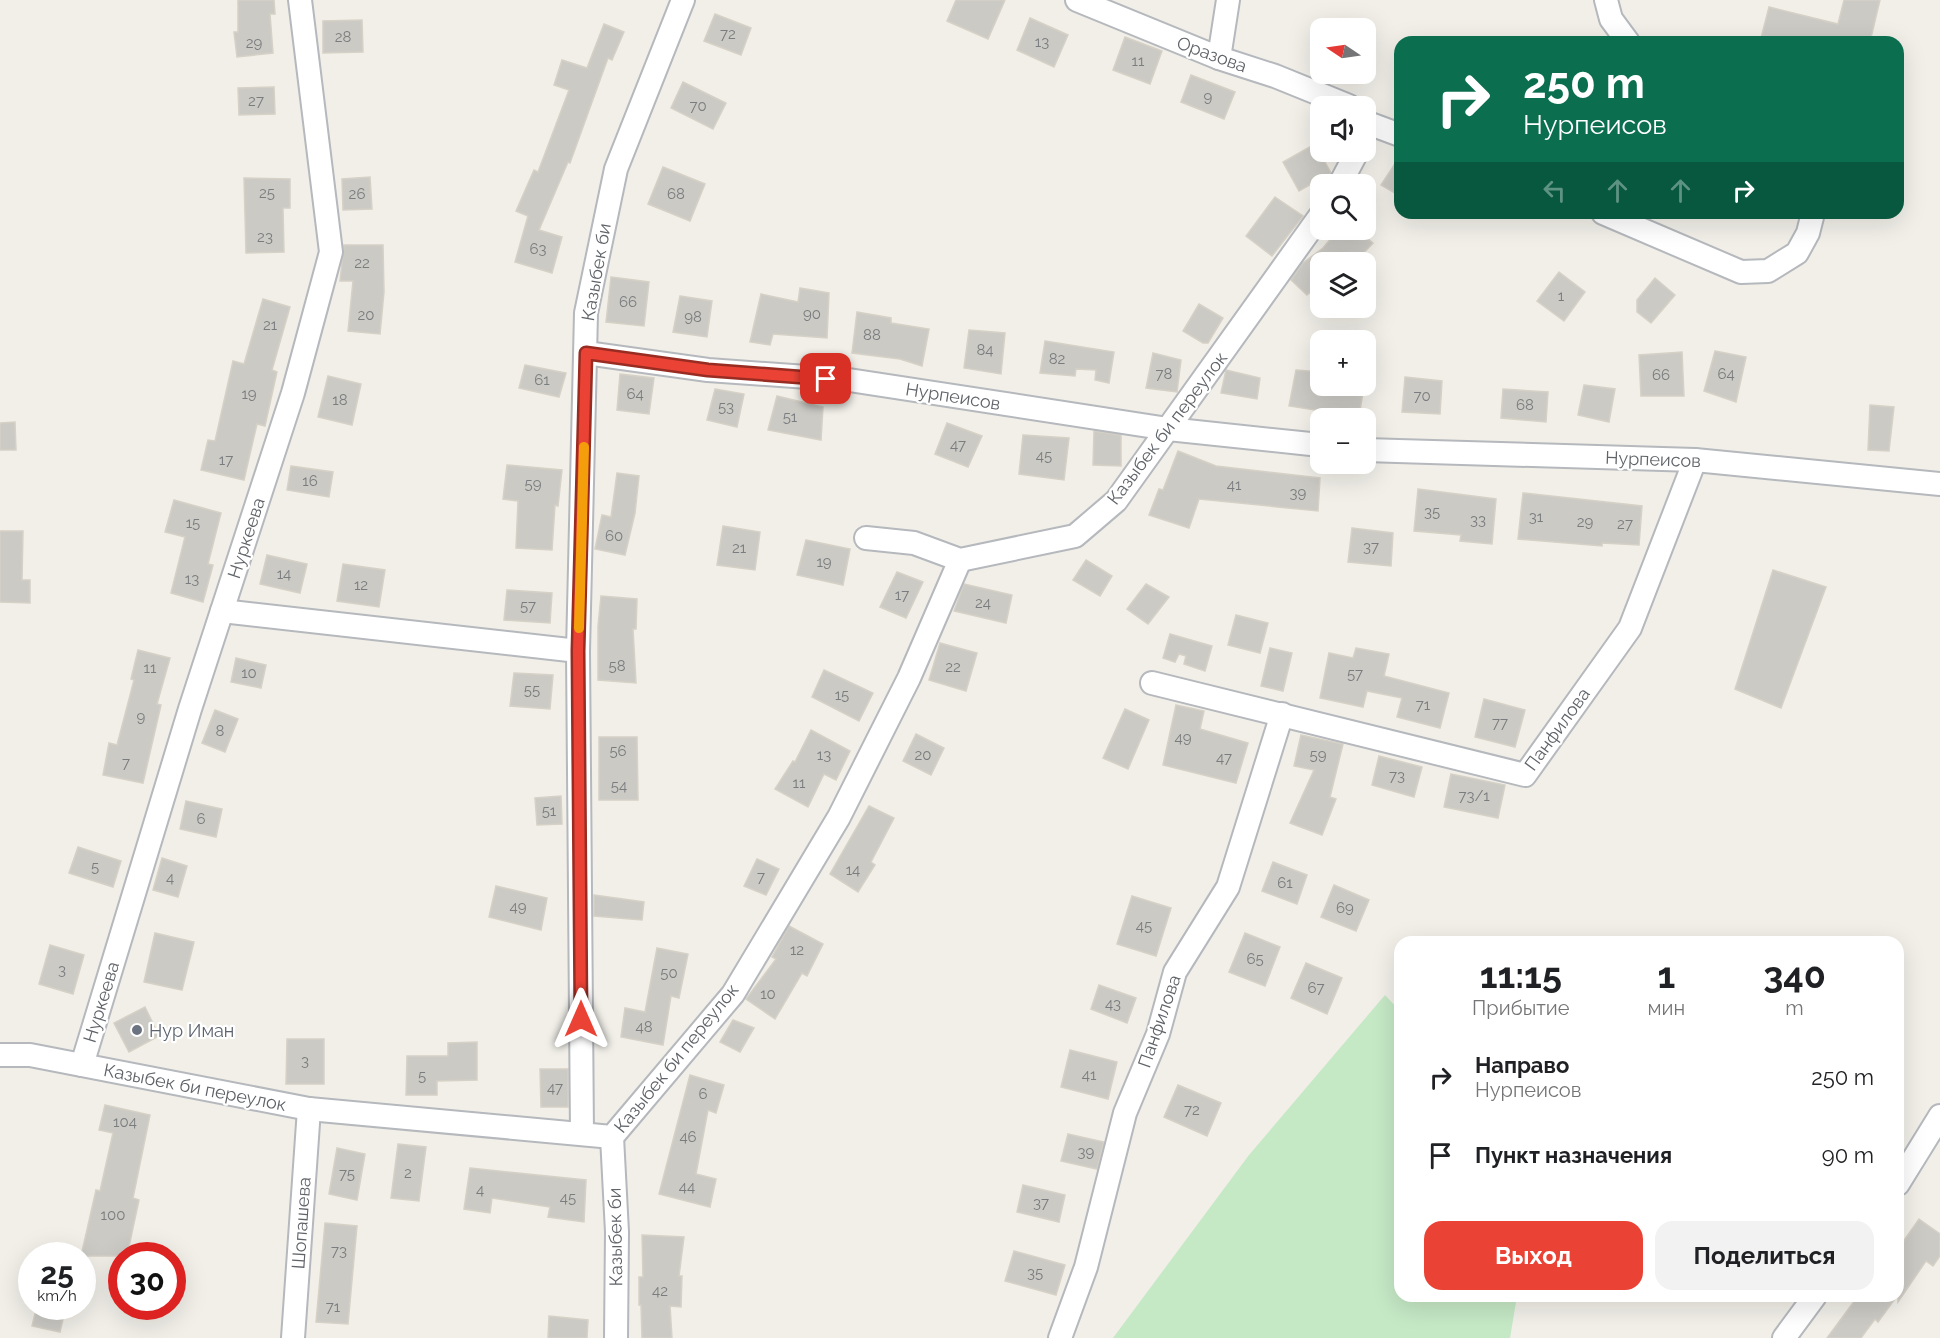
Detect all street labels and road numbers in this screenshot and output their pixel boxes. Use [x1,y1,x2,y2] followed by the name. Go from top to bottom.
[1174,32,1250,76] street label: Оразова
[577,222,615,322] street label: Казыбек би
[1103,348,1231,508] street label: Казыбек би переулок
[904,378,1002,414] street label: Нурпеисов
[1605,447,1701,471] street label: Нурпеисов
[223,495,269,581] street label: Нуркеева
[1520,684,1594,774] street label: Панфилова
[79,959,123,1045] street label: Нуркеева
[1133,972,1185,1070] street label: Панфилова
[609,979,743,1137] street label: Казыбек би переулок
[102,1059,288,1115] street label: Казыбек би переулок
[287,1176,315,1270] street label: Шопашева
[604,1187,626,1287] street label: Казыбек би

